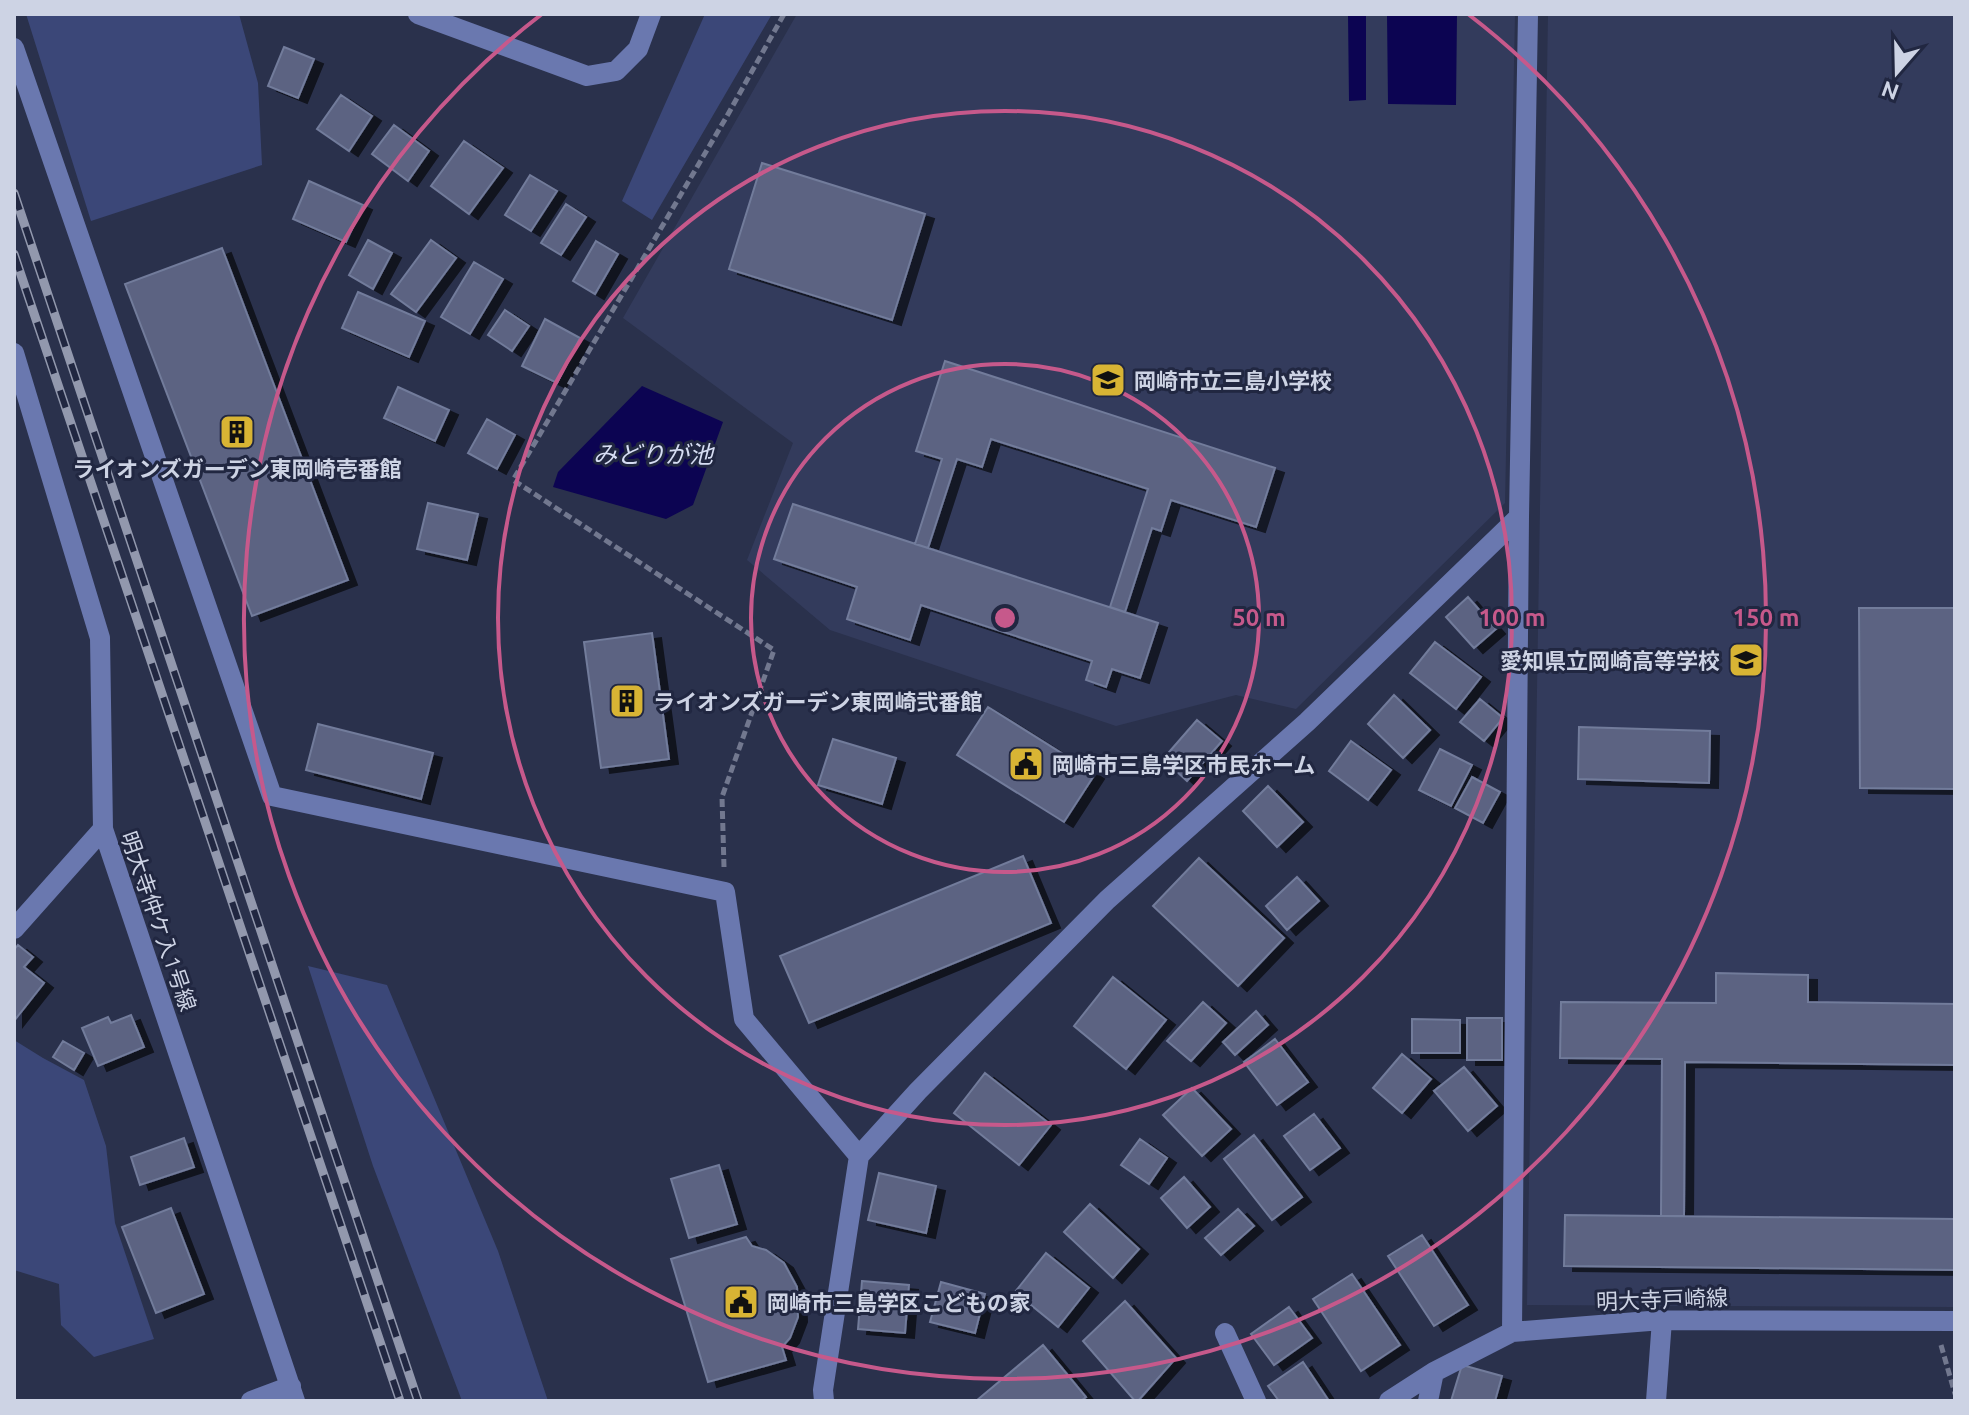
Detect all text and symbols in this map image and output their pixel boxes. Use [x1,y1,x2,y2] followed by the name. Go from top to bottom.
[1857,32,1937,112] north arrow
[1878,77,1902,106] text: N
[1089,361,1127,399] school or university icon: 岡崎市立三島小学校
[1134,368,1332,393] place label: 岡崎市立三島小学校
[218,413,256,451] building icon: ライオンズガーデン東岡崎壱番館
[593,441,715,468] water label: みどりが池
[72,456,402,481] place label: ライオンズガーデン東岡崎壱番館
[991,604,1019,632] centre of rings
[1232,604,1286,631] text: 50 m
[1479,604,1545,631] text: 100 m
[1733,604,1799,631] text: 150 m
[1727,641,1765,679] school or university icon: 愛知県立岡崎高等学校
[1500,648,1720,673] place label: 愛知県立岡崎高等学校
[608,682,646,720] building icon: ライオンズガーデン東岡崎弐番館
[653,689,983,714] place label: ライオンズガーデン東岡崎弐番館
[1007,745,1045,783] public building icon: 岡崎市三島学区市民ホーム
[1052,752,1315,777] place label: 岡崎市三島学区市民ホーム
[117,828,201,1014] street label: 明大寺仲ケ入1号線
[722,1283,760,1321] public building icon: 岡崎市三島学区こどもの家
[1596,1284,1728,1314] street label: 明大寺戸崎線
[767,1290,1031,1315] place label: 岡崎市三島学区こどもの家

